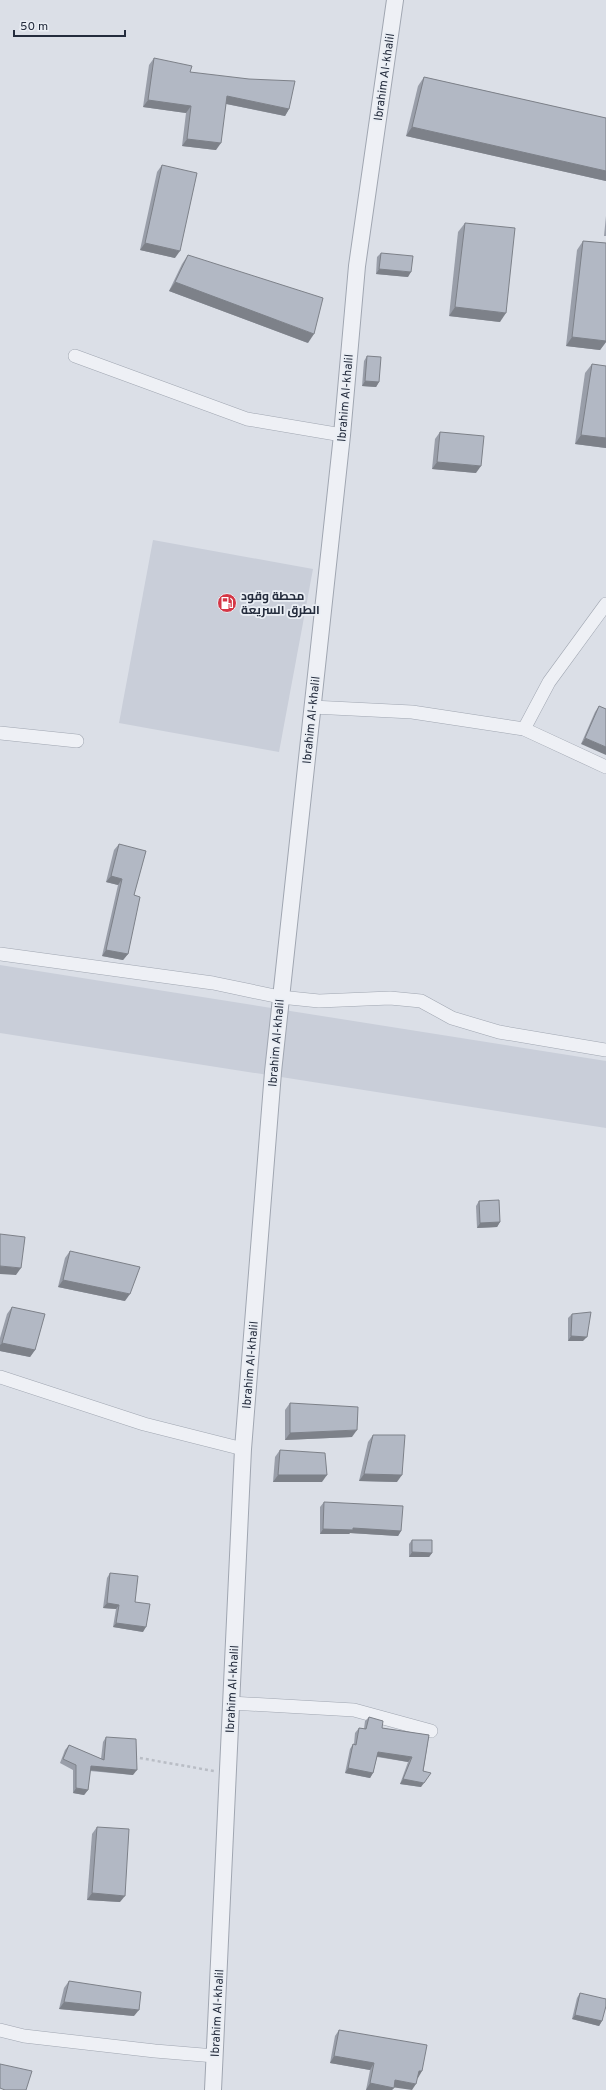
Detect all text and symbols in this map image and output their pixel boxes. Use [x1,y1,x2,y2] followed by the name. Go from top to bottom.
[14,12,125,38] scale bar
[20,19,48,35] text: 50 m
[371,32,399,122] street label: Ibrahim Al-khalil
[334,354,358,443] street label: Ibrahim Al-khalil
[241,589,320,619] place label: محطة وقود الطرق السريعة
[216,592,238,614] fuel station icon: محطة وقود الطرق السريعة
[299,675,325,765] street label: Ibrahim Al-khalil
[265,999,289,1088] street label: Ibrahim Al-khalil
[239,1321,263,1410] street label: Ibrahim Al-khalil
[223,1645,243,1733] street label: Ibrahim Al-khalil
[208,1969,228,2057] street label: Ibrahim Al-khalil

